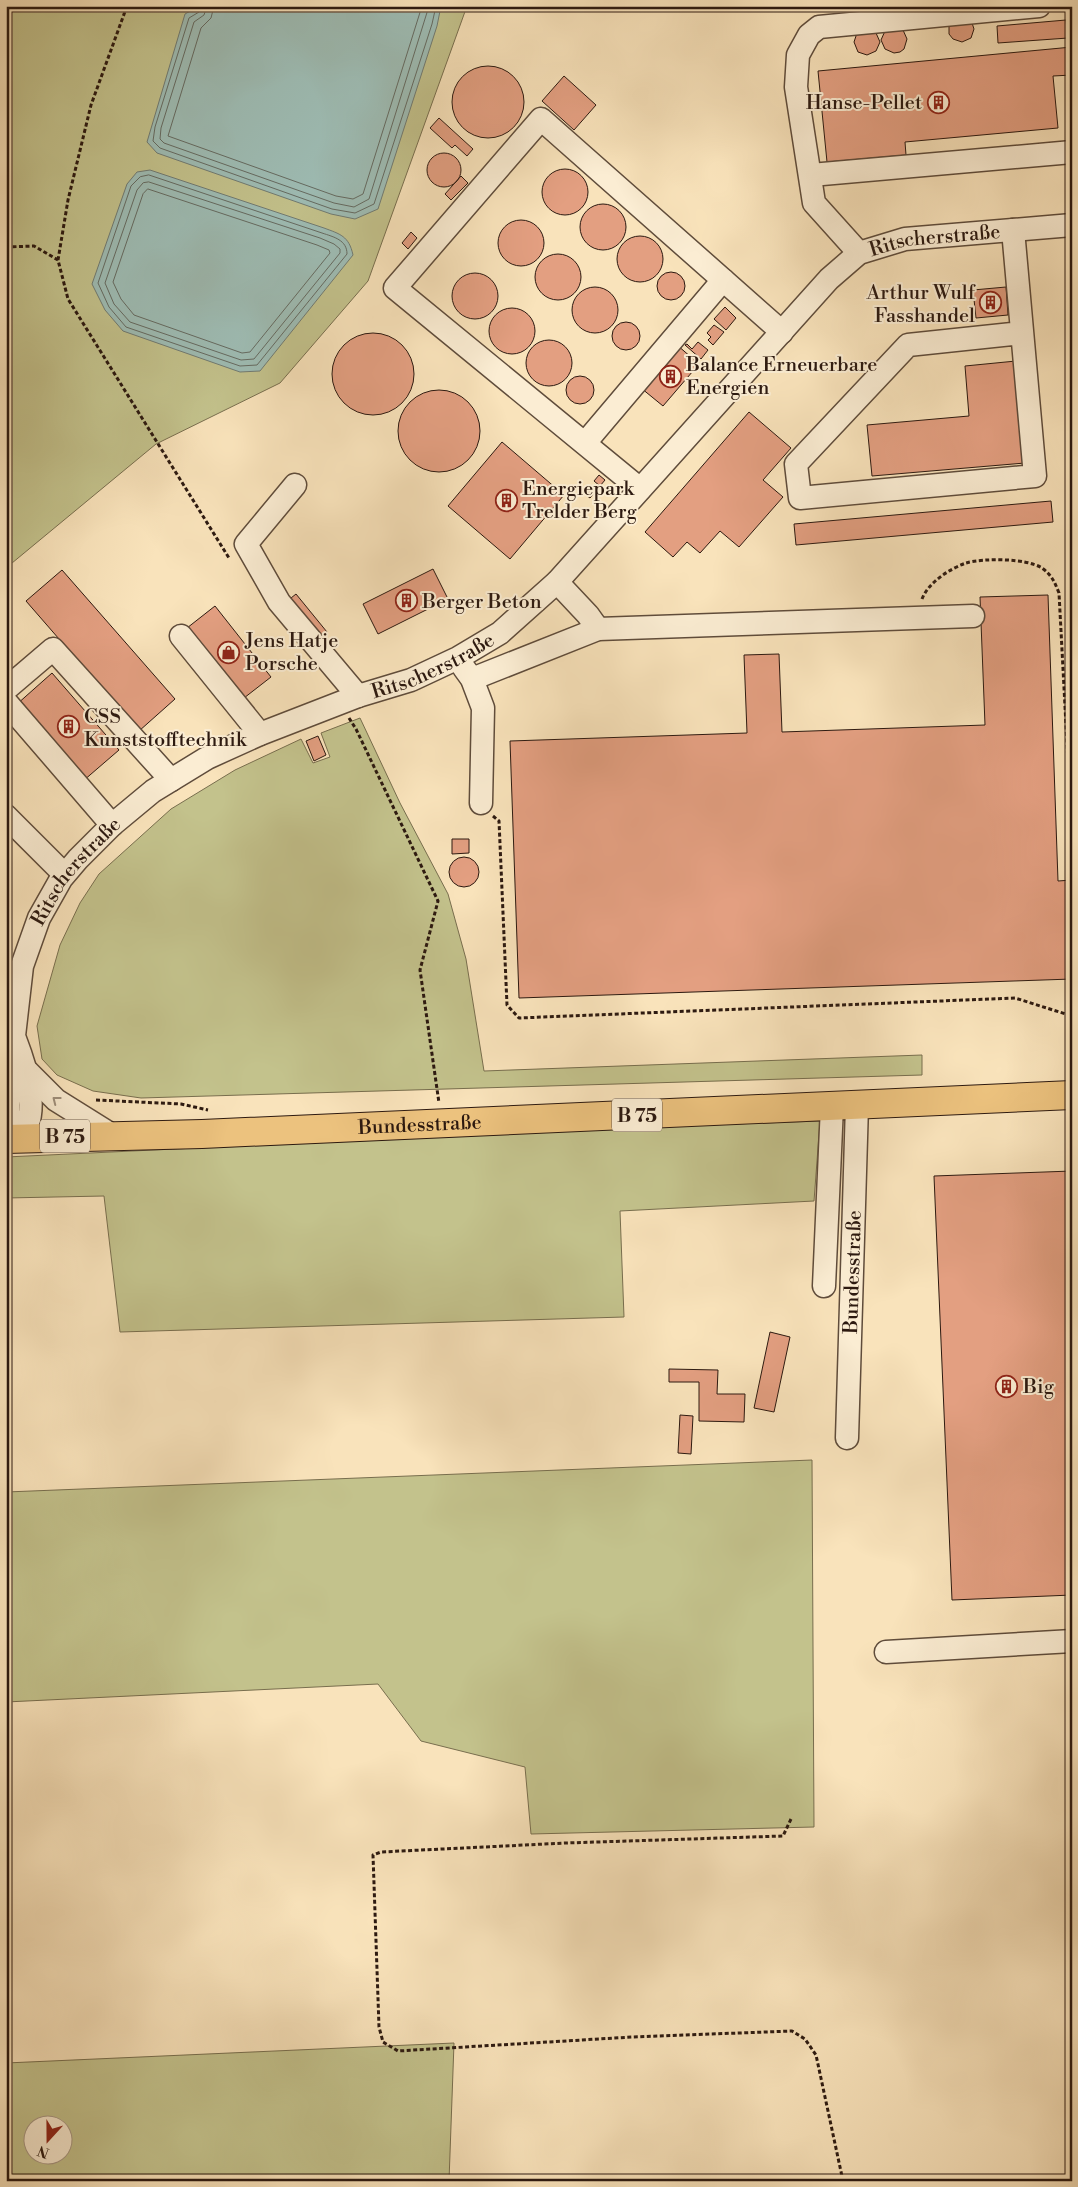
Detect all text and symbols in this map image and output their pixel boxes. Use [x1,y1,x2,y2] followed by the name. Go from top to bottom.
[926,90,950,114] building icon: Hanse-Pellet
[806,91,922,116] place label: Hanse-Pellet
[866,220,1001,263] street label: Ritscherstraße
[866,281,976,329] place label: Arthur Wulf Fasshandel
[979,291,1003,315] building icon: Arthur Wulf Fasshandel
[685,353,877,401] place label: Balance Erneuerbare Energien
[658,364,682,388] building icon: Balance Erneuerbare Energien
[522,477,638,525] place label: Energiepark Trelder Berg
[494,488,518,512] building icon: Energiepark Trelder Berg
[394,589,418,613] building icon: Berger Beton
[421,590,542,615] place label: Berger Beton
[369,628,499,705] street label: Ritscherstraße
[244,629,338,677] place label: Jens Hatje Porsche
[217,640,241,664] shop icon: Jens Hatje Porsche
[84,705,248,753] place label: CSS Kunststofftechnik
[56,715,80,739] building icon: CSS Kunststofftechnik
[26,812,126,931] street label: Ritscherstraße
[53,1097,62,1105] one-way arrow
[612,1098,662,1132] road number: B 75
[356,1110,482,1141] street label: Bundesstraße
[40,1120,90,1152] road number: B 75
[839,1210,868,1335] street label: Bundesstraße
[995,1374,1019,1398] building icon: Big
[1022,1375,1055,1400] place label: Big
[22,2114,72,2164] north arrow
[35,2141,52,2162] text: N

